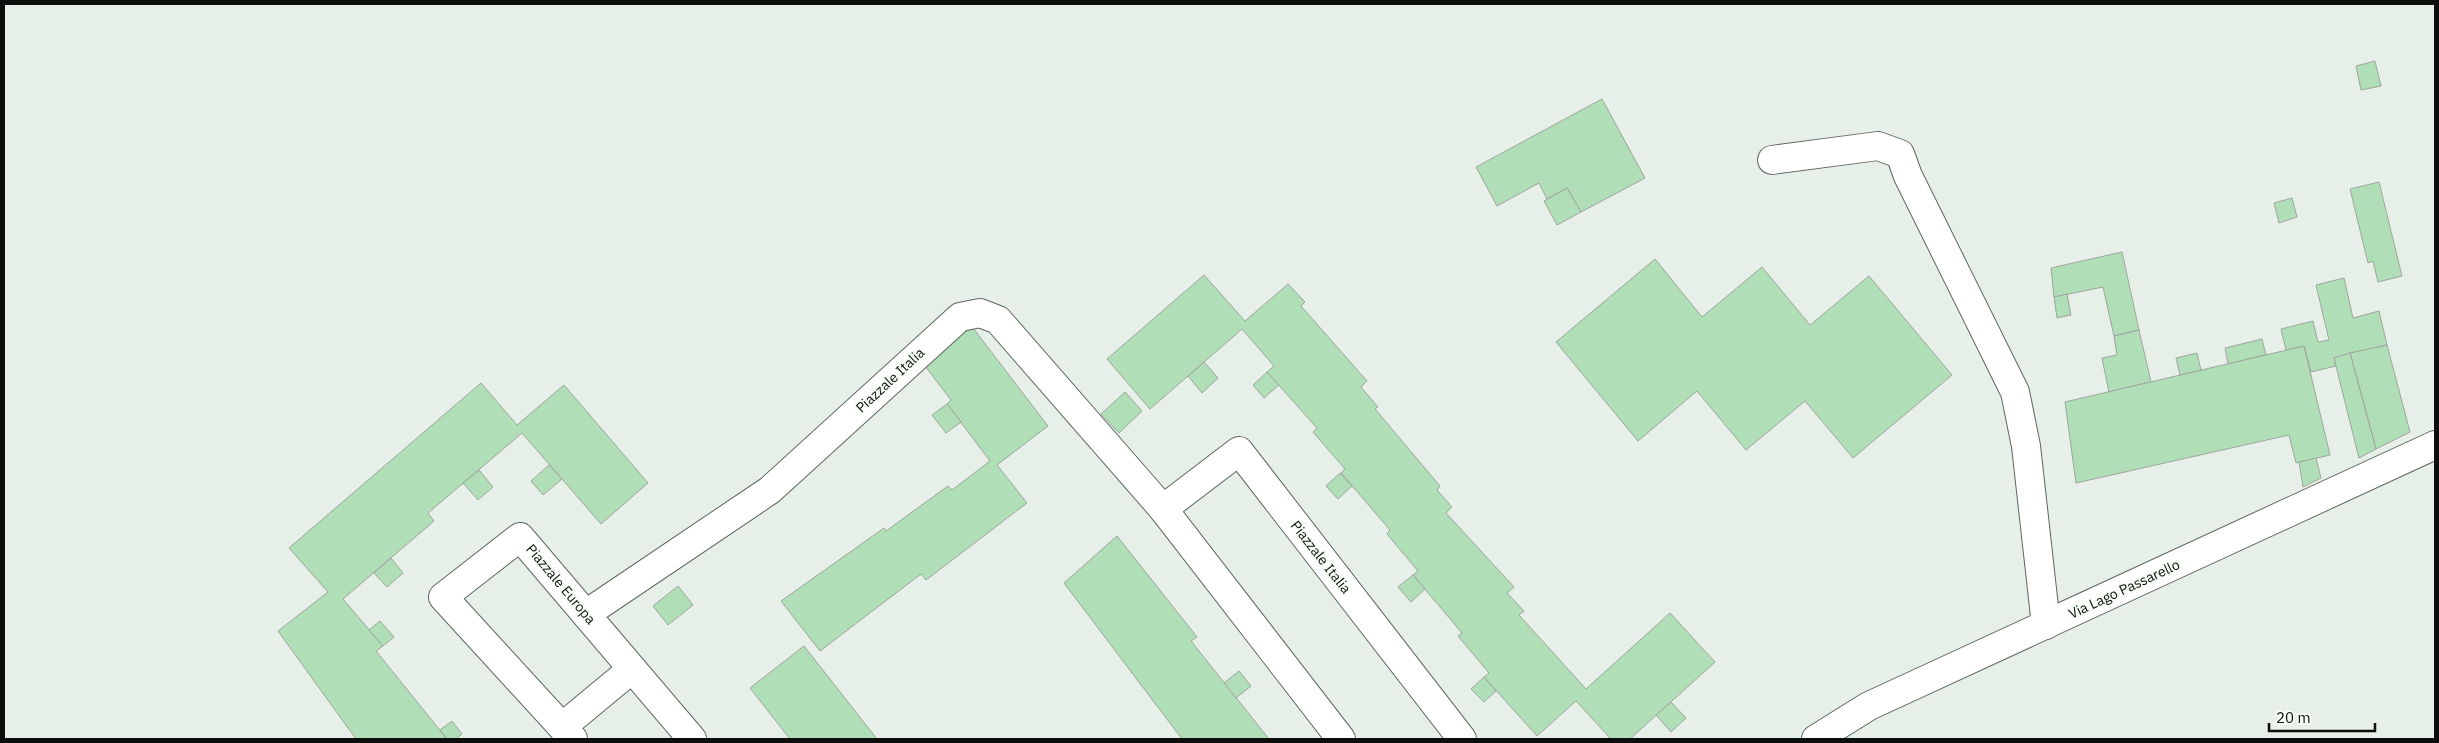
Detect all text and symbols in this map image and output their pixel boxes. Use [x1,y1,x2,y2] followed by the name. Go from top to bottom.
[852,343,929,416] street label: Piazzale Italia
[1287,517,1355,597] street label: Piazzale Italia
[522,540,600,628] street label: Piazzale Europa
[2065,555,2183,623] street label: Via Lago Passarello
[2269,700,2375,732] scale bar
[2276,708,2311,727] text: 20 m

